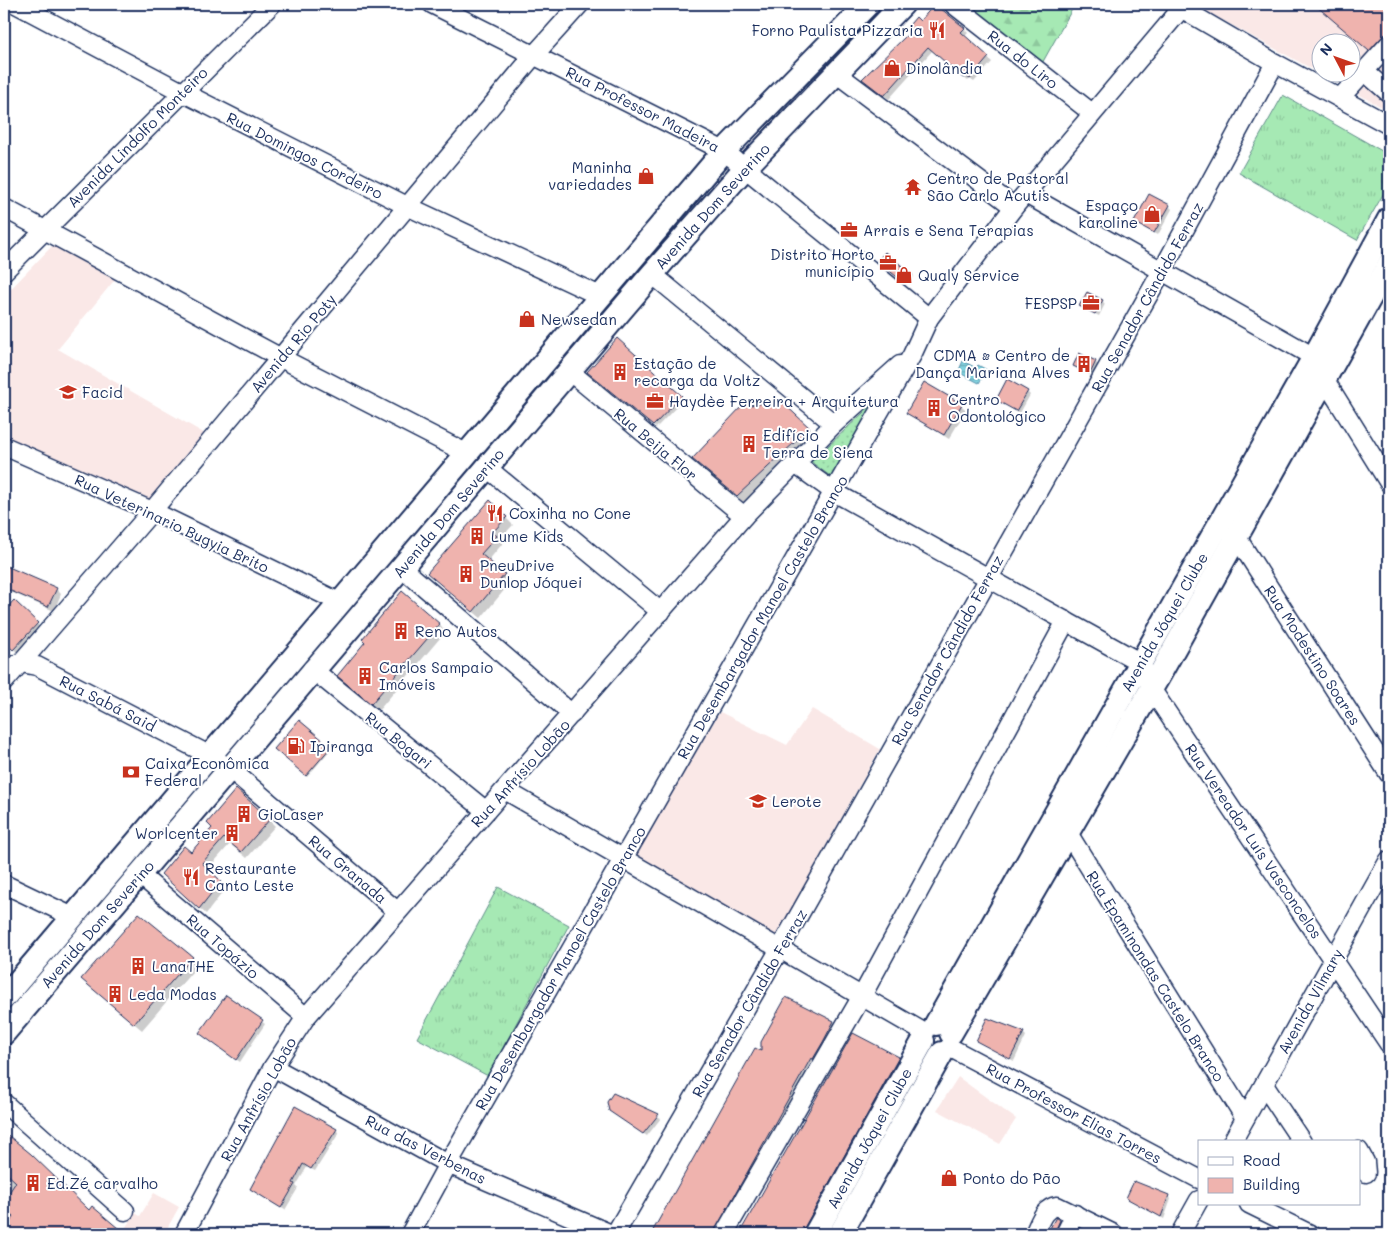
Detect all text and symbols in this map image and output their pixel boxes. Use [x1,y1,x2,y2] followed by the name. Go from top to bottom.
[752,20,923,40] place label: Forno Paulista Pizzaria
[927,20,947,40] restaurant icon: Forno Paulista Pizzaria
[984,25,1062,93] street label: Rua do Liro
[1310,32,1360,82] north arrow
[1315,39,1336,59] text: N
[882,58,902,78] shop icon: Dinolândia
[906,58,983,78] place label: Dinolândia
[563,61,723,157] street label: Rua Professor Madeira
[62,62,212,212] street label: Avenida Lindolfo Monteiro
[224,107,387,203] street label: Rua Domingos Cordeiro
[650,139,774,273] street label: Avenida Dom Severino
[548,157,632,194] place label: Maninha variedades
[636,166,656,186] shop icon: Maninha variedades
[927,168,1069,205] place label: Centro de Pastoral São Carlo Acutis
[903,177,923,197] temple icon: Centro de Pastoral São Carlo Acutis
[1078,195,1138,232] place label: Espaço karoline
[1086,198,1208,396] street label: Rua Senador Cândido Ferraz
[1142,204,1162,224] shop icon: Espaço karoline
[839,220,859,240] office icon: Arrais e Sena Terapias
[863,220,1034,240] place label: Arrais e Sena Terapias
[770,244,874,281] place label: Distrito Horto município
[878,253,898,273] office icon: Distrito Horto município
[894,265,914,285] shop icon: Qualy Service
[918,265,1020,285] place label: Qualy Service
[246,289,340,397] street label: Avenida Rio Poty
[1025,293,1077,313] place label: FESPSP
[1081,293,1101,313] office icon: FESPSP
[517,309,537,329] shop icon: Newsedan
[541,309,617,329] place label: Newsedan
[915,345,1070,382] place label: CDMA • Centro de Dança Mariana Alves
[634,353,760,390] place label: Estação de recarga da Voltz
[1074,354,1094,374] building icon: CDMA • Centro de Dança Mariana Alves
[610,362,630,382] building icon: Estação de recarga da Voltz
[58,382,78,402] school or university icon: Facid
[82,382,123,402] place label: Facid
[948,389,1046,426] place label: Centro Odontológico
[645,391,665,411] office icon: Haydèe Ferreira + Arquitetura
[669,391,899,411] place label: Haydèe Ferreira + Arquitetura
[924,398,944,418] building icon: Centro Odontológico
[610,403,702,485] street label: Rua Beija Flor
[763,425,873,462] place label: Edifício Terra de Siena
[739,434,759,454] building icon: Edifício Terra de Siena
[388,444,508,582] street label: Avenida Dom Severino
[72,469,272,577] street label: Rua Veterinario Bugyia Brito
[672,471,852,763] street label: Rua Desembargador Manoel Castelo Branco
[485,503,505,523] restaurant icon: Coxinha no Cone
[509,503,631,523] place label: Coxinha no Cone
[467,526,487,546] building icon: Lume Kids
[491,526,564,546] place label: Lume Kids
[1116,549,1212,695] street label: Avenida Jóquei Clube
[886,551,1008,749] street label: Rua Senador Cândido Ferraz
[480,555,582,592] place label: PneuDrive Dunlop Jóquei
[456,564,476,584] building icon: PneuDrive Dunlop Jóquei
[1260,581,1366,729] street label: Rua Modestino Soares
[391,621,411,641] building icon: Reno Autos
[415,621,497,641] place label: Reno Autos
[379,657,493,694] place label: Carlos Sampaio Imóveis
[355,666,375,686] building icon: Carlos Sampaio Imóveis
[57,670,159,736] street label: Rua Sabá Said
[361,707,437,773] street label: Rua Bogari
[466,715,574,831] street label: Rua Anfrísio Lobão
[286,736,306,756] fuel station icon: Ipiranga
[310,736,374,756] place label: Ipiranga
[1181,740,1327,942] street label: Rua Vereador Luís Vasconcelos
[145,753,270,790] place label: Caixa Econômica Federal
[121,762,141,782] bank icon: Caixa Econômica Federal
[748,791,768,811] school or university icon: Lerote
[772,791,822,811] place label: Lerote
[234,804,254,824] building icon: GioLaser
[258,804,324,824] place label: GioLaser
[470,822,650,1114] street label: Rua Desembargador Manoel Castelo Branco
[135,823,218,843] place label: Worlcenter
[222,823,242,843] building icon: Worlcenter
[305,830,391,908] street label: Rua Granada
[36,856,158,992] street label: Avenida Dom Severino
[205,858,296,895] place label: Restaurante Canto Leste
[181,867,201,887] restaurant icon: Restaurante Canto Leste
[1083,867,1229,1085] street label: Rua Epaminondas Castelo Branco
[687,905,811,1101] street label: Rua Senador Cândido Ferraz
[183,909,263,983] street label: Rua Topázio
[1273,945,1347,1057] street label: Avenida Vilmary
[128,956,148,976] building icon: LanaTHE
[152,956,215,976] place label: LanaTHE
[105,984,125,1004] building icon: Leda Modas
[129,984,217,1004] place label: Leda Modas
[216,1033,300,1165] street label: Rua Anfrísio Lobão
[983,1058,1165,1168] street label: Rua Professor Elias Torres
[822,1064,916,1212] street label: Avenida Jóquei Clube
[362,1110,490,1188] street label: Rua das Verbenas
[1198,1140,1360,1206] legend
[1243,1150,1280,1170] text: Road
[939,1168,959,1188] shop icon: Ponto do Pão
[963,1168,1060,1188] place label: Ponto do Pão
[23,1173,43,1193] building icon: Ed.Zé carvalho
[47,1173,158,1193] place label: Ed.Zé carvalho
[1243,1174,1300,1194] text: Building

